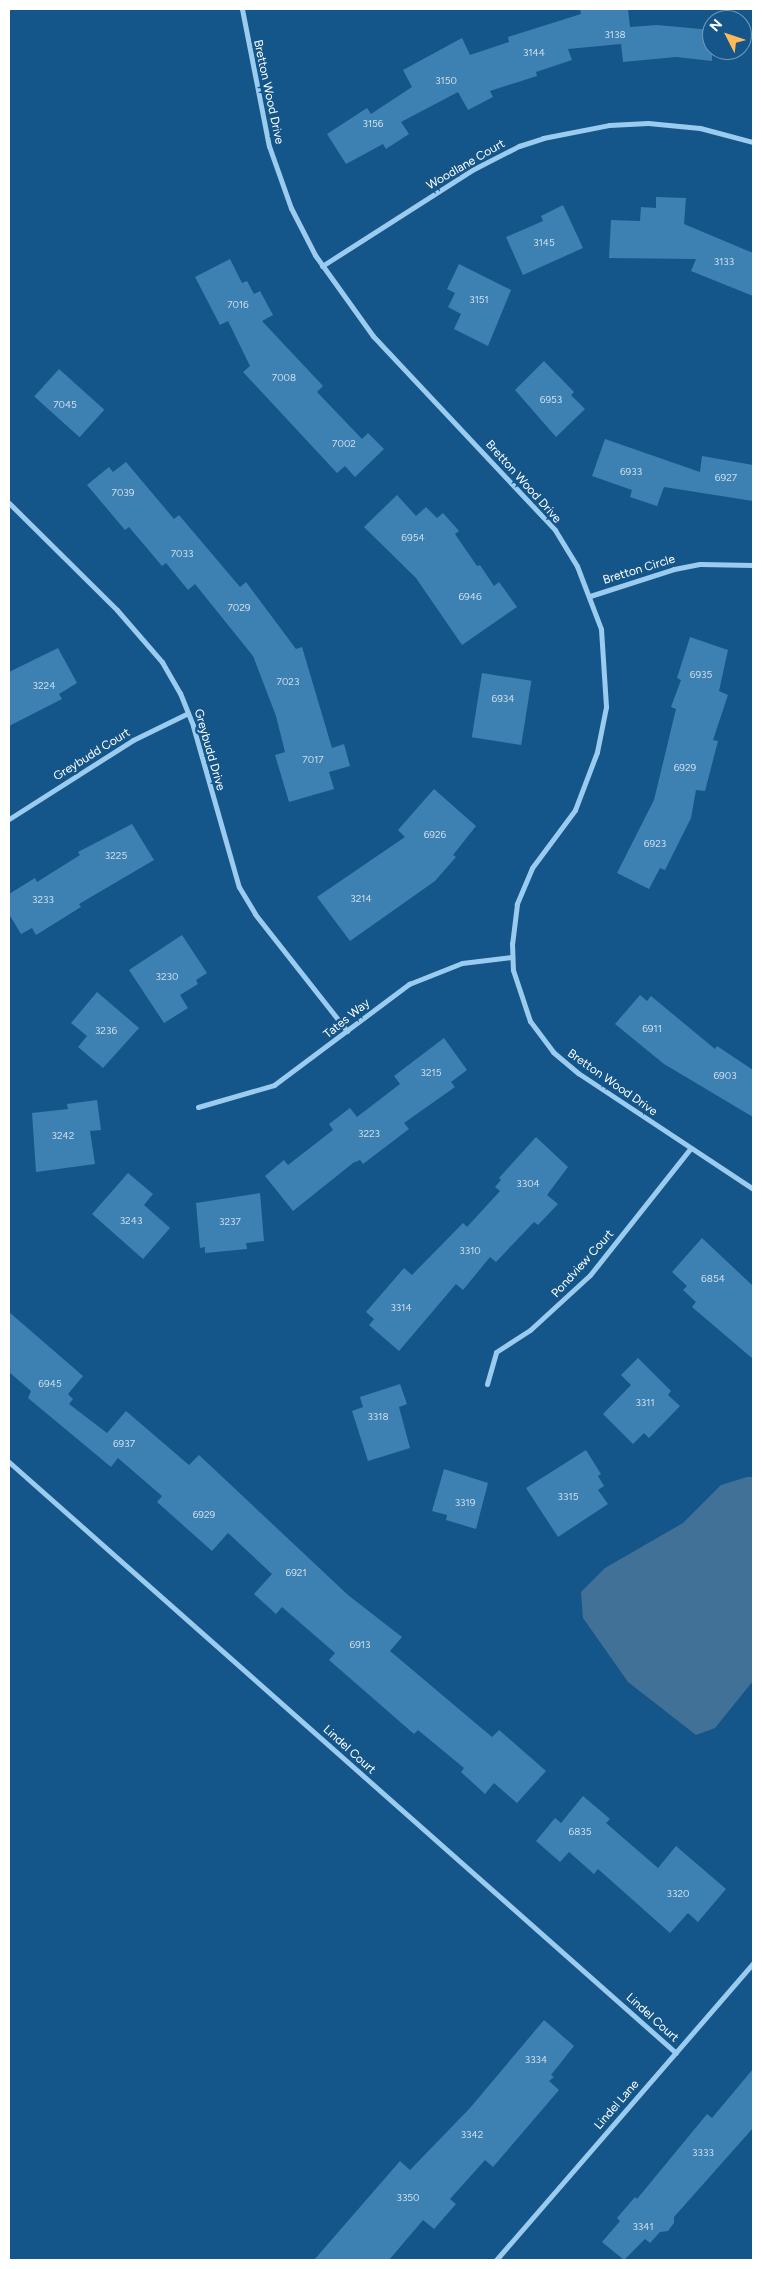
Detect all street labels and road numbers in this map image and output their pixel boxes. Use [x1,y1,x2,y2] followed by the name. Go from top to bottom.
[250,39,286,145] street label: Bretton Wood Drive
[424,137,508,193] street label: Woodlane Court
[482,438,564,526] street label: Bretton Wood Drive
[601,552,677,588] street label: Bretton Circle
[190,707,228,793] street label: Greybudd Drive
[51,726,133,784] street label: Greybudd Court
[321,996,373,1042] street label: Tates Way
[564,1047,660,1119] street label: Bretton Wood Drive
[549,1227,617,1301] street label: Pondview Court
[320,1723,378,1777] street label: Lindel Court
[623,1991,681,2045] street label: Lindel Court
[592,2077,642,2133] street label: Lindel Lane

